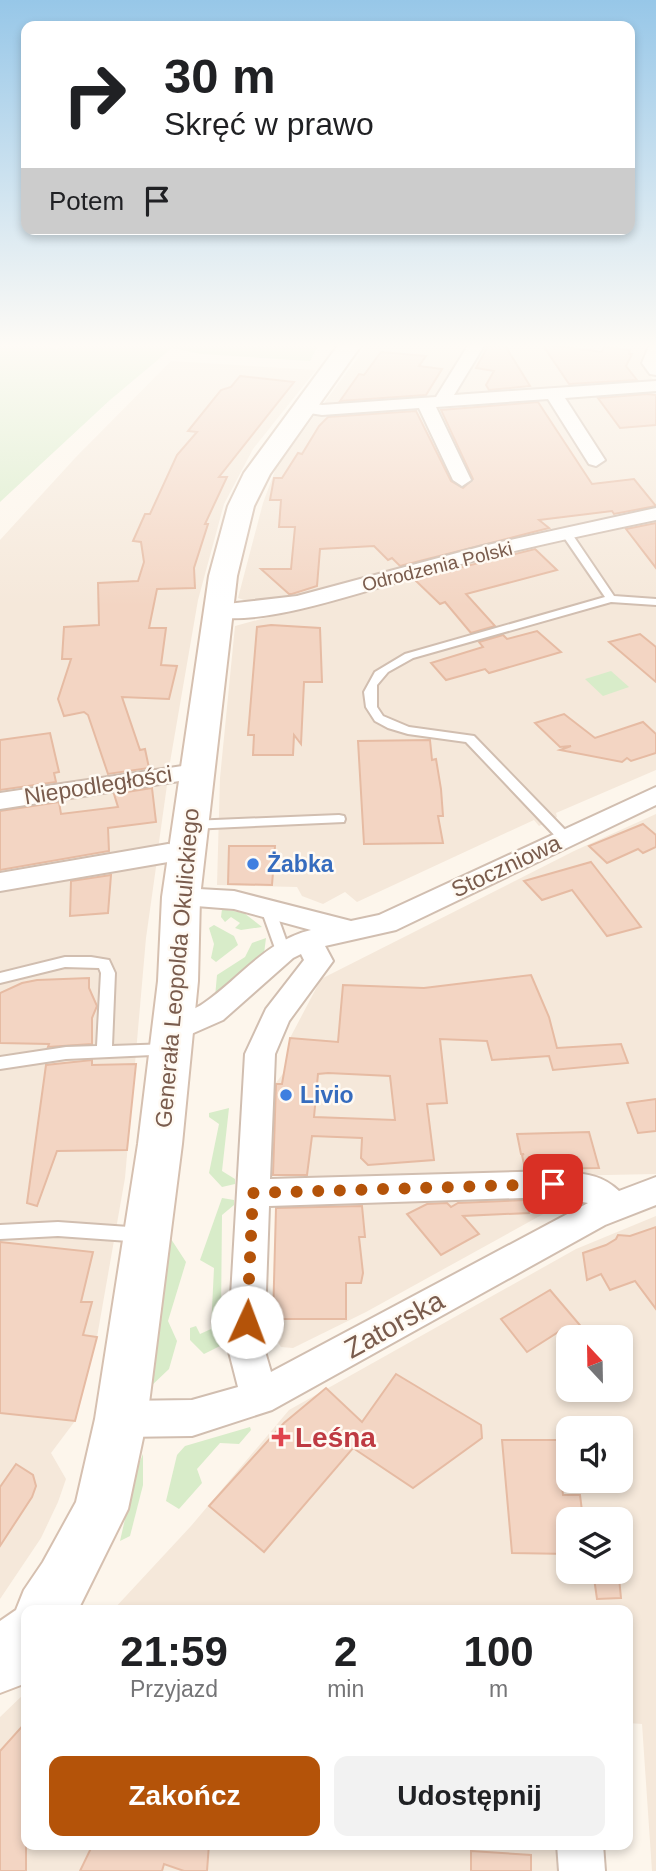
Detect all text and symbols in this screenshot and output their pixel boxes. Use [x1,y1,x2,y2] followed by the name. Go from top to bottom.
[49,49,140,140] icon: right
[164,49,276,103] text: 30 m
[164,106,374,142] text: Skręć w prawo
[138,182,176,220] icon: arrive
[49,186,124,216] text: Potem
[360,538,514,595] street label: Odrodzenia Polski
[22,760,174,810] street label: Niepodległości
[150,807,204,1129] street label: Generała Leopolda Okulickiego
[447,829,565,903] street label: Stoczniowa
[267,851,334,877] place label: Żabka
[245,856,261,872] marker: Żabka
[300,1082,354,1108] place label: Livio
[278,1087,294,1103] marker: Livio
[523,1154,583,1214] pin
[534,1165,572,1203] icon: arrive
[339,1284,450,1364] street label: Zatorska
[210,1285,284,1359] position arrow
[556,1325,634,1402] north arrow
[556,1325,633,1584] map controls
[556,1416,633,1493] button: sound
[295,1422,376,1453] place label: Leśna
[273,1429,289,1445] marker: Leśna
[556,1507,633,1584] button: layers
[120,1628,228,1675] text: 21:59
[334,1628,357,1675] text: 2
[464,1628,534,1675] text: 100
[130,1676,218,1702] text: Przyjazd
[327,1676,364,1702] text: min
[489,1676,508,1702] text: m
[49,1756,320,1836] button: Zakończ
[334,1756,605,1836] button: Udostępnij

